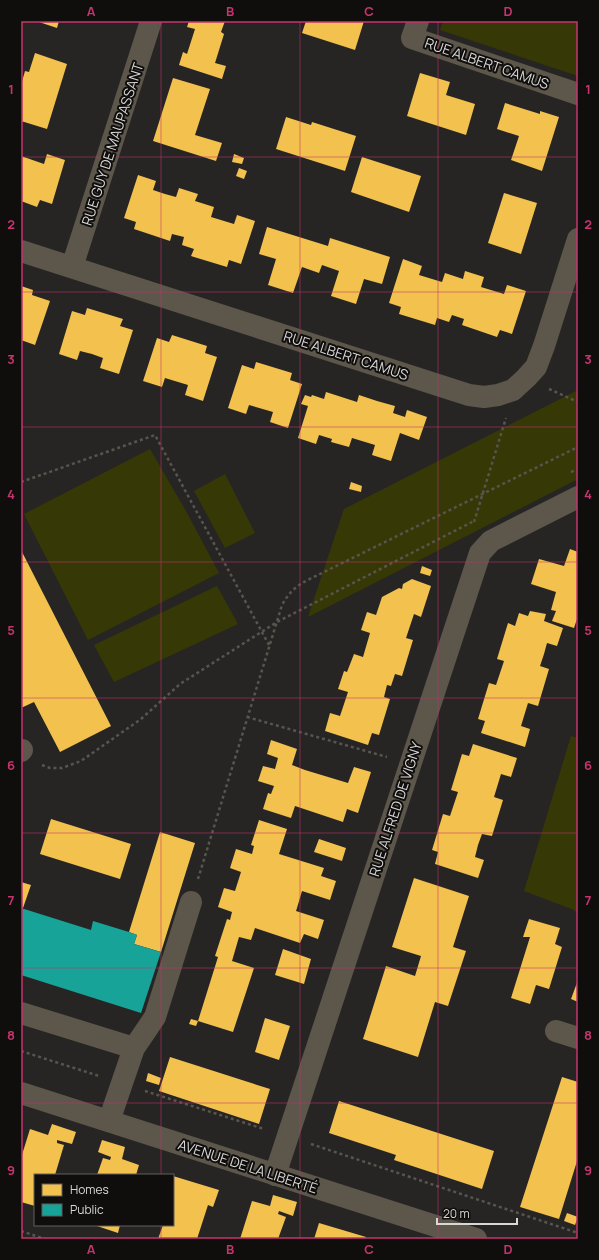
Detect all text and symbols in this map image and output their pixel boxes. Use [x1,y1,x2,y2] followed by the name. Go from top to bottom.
[87,2,96,20] text: A
[226,2,234,20] text: B
[364,2,374,20] text: C
[503,2,513,20] text: D
[422,33,552,93] street label: RUE ALBERT CAMUS
[77,60,148,228] street label: RUE GUY DE MAUPASSANT
[8,80,14,98] text: 1
[585,80,591,98] text: 1
[7,215,15,233] text: 2
[584,215,592,233] text: 2
[281,326,411,384] street label: RUE ALBERT CAMUS
[7,350,15,368] text: 3
[584,350,592,368] text: 3
[7,485,15,503] text: 4
[584,485,592,503] text: 4
[7,621,15,639] text: 5
[584,621,592,639] text: 5
[364,739,426,879] street label: RUE ALFRED DE VIGNY
[7,756,15,774] text: 6
[584,756,592,774] text: 6
[8,891,15,909] text: 7
[585,891,592,909] text: 7
[7,1026,15,1044] text: 8
[584,1026,592,1044] text: 8
[176,1134,320,1198] street label: AVENUE DE LA LIBERTÉ
[7,1161,15,1179] text: 9
[584,1161,592,1179] text: 9
[34,1174,174,1226] legend
[70,1181,109,1198] text: Homes
[437,1200,517,1226] scale bar
[70,1201,104,1218] text: Public
[443,1205,470,1222] text: 20 m
[87,1240,96,1258] text: A
[226,1240,234,1258] text: B
[364,1240,374,1258] text: C
[503,1240,513,1258] text: D

